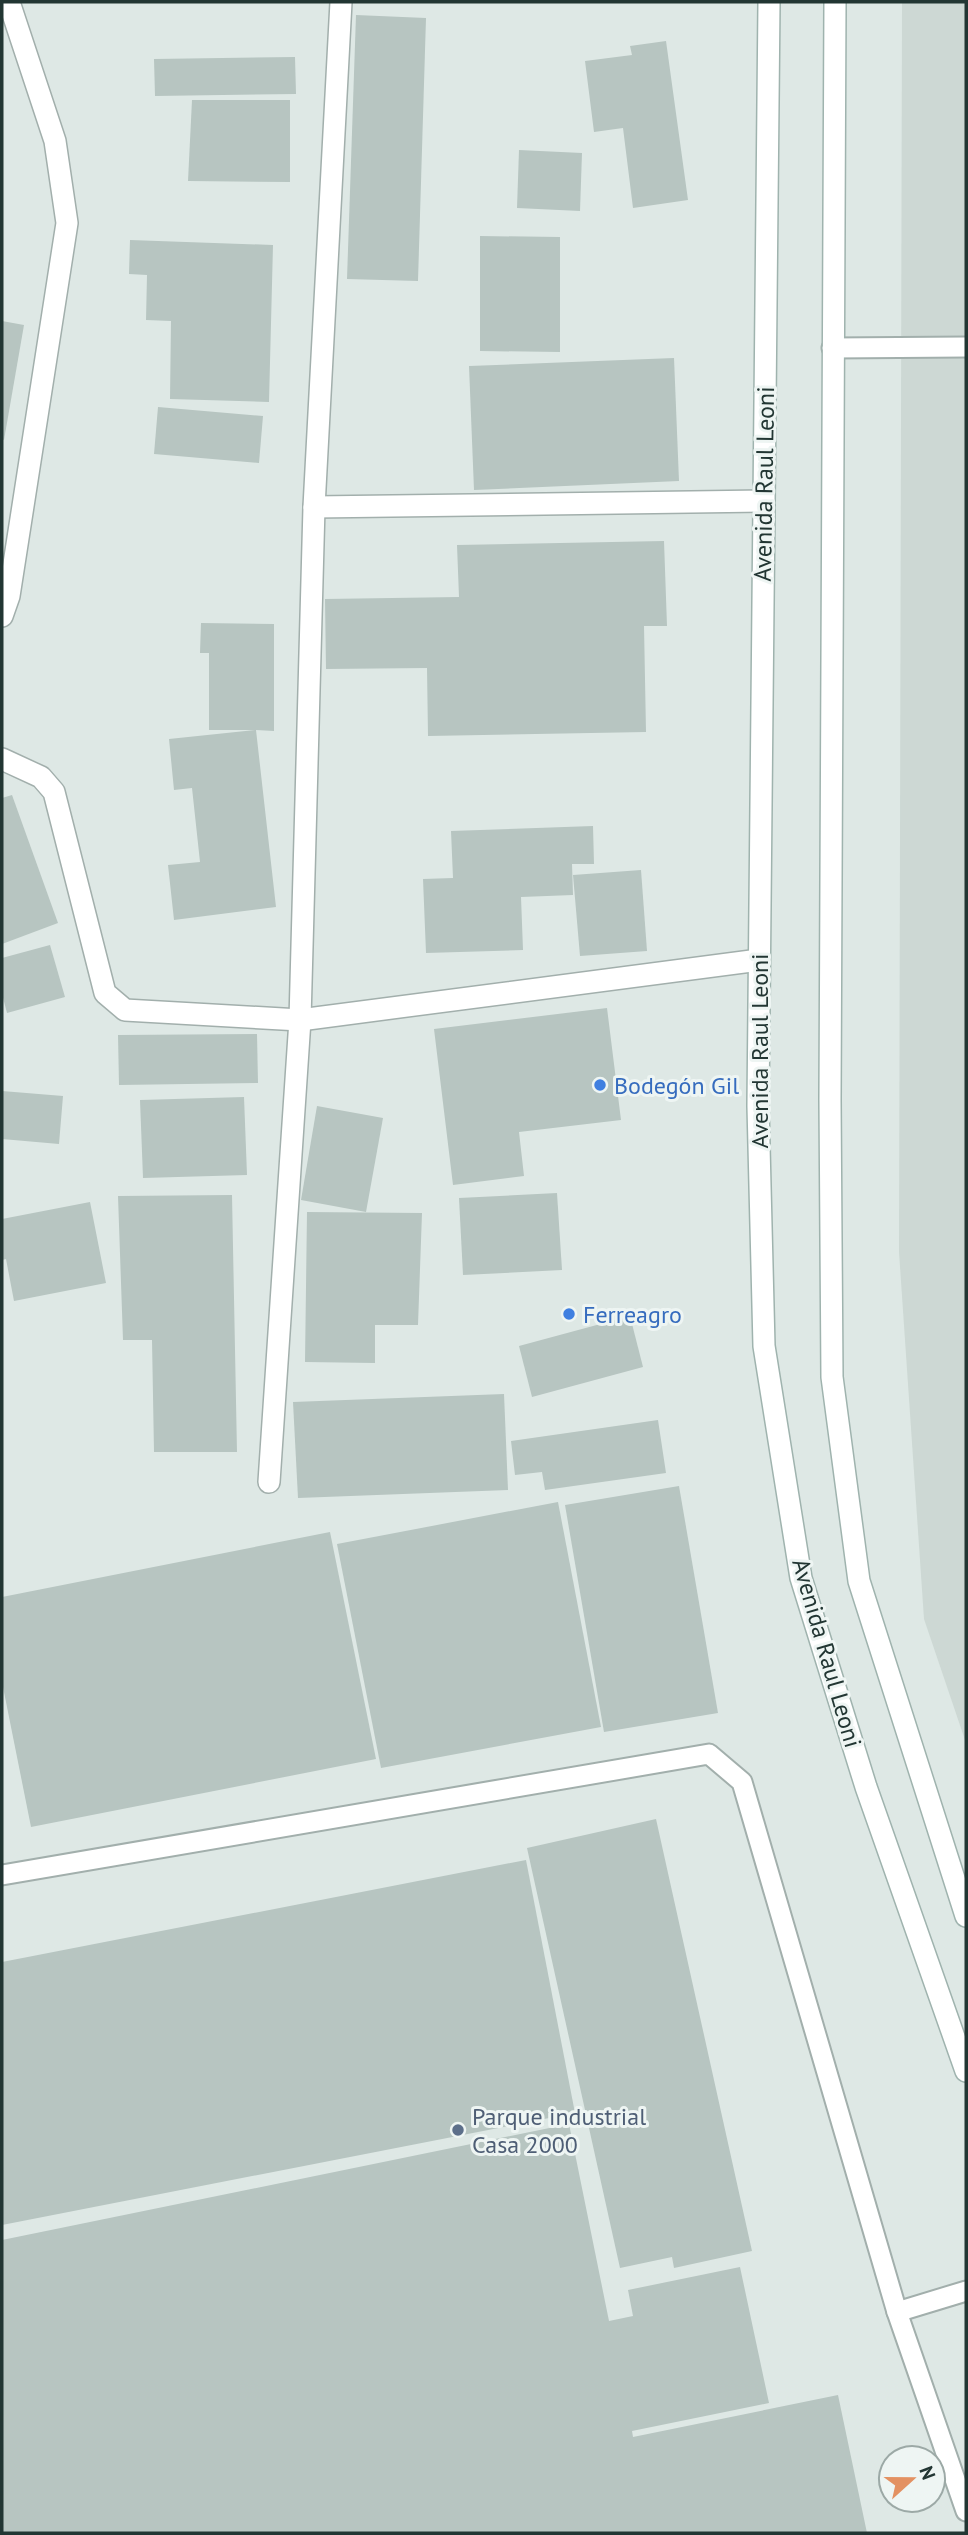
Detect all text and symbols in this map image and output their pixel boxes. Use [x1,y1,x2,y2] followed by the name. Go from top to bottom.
[747,386,781,582] street label: Avenida Raul Leoni
[744,953,775,1149] street label: Avenida Raul Leoni
[614,1070,739,1101] place label: Bodegón Gil
[592,1077,608,1093] marker: Bodegón Gil
[583,1299,682,1330] place label: Ferreagro
[561,1306,577,1322] marker: Ferreagro
[785,1555,869,1751] street label: Avenida Raul Leoni
[472,2101,646,2160] place label: Parque industrial Casa 2000
[450,2122,466,2138] marker: Parque industrial Casa 2000
[877,2444,947,2514] north arrow
[914,2463,941,2483] text: N

